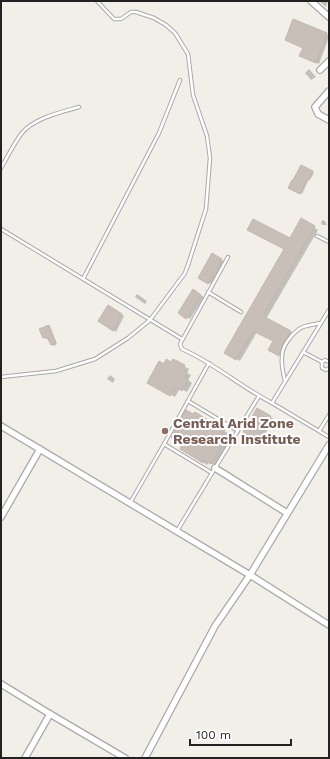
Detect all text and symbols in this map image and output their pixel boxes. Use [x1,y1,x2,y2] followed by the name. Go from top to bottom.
[173,415,301,447] place label: Central Arid Zone Research Institute
[160,426,170,436] marker: Central Arid Zone Research Institute
[190,721,291,747] scale bar
[196,728,231,742] text: 100 m

